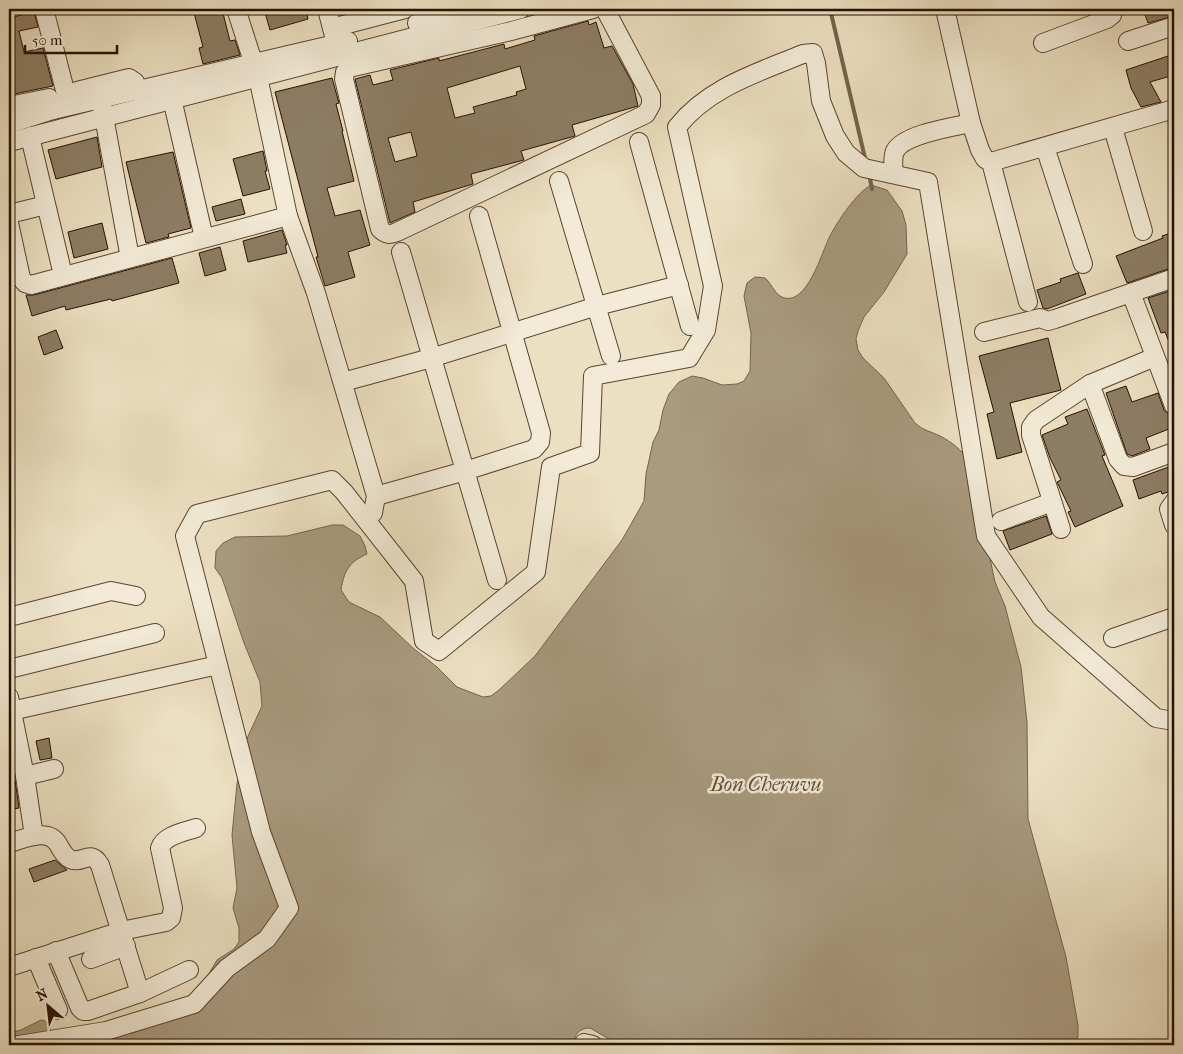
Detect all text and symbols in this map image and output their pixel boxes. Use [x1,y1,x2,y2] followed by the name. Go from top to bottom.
[25,22,118,54] scale bar
[32,31,63,49] text: 50 m
[709,773,822,796] water label: Bon Cheruvu
[22,982,72,1032] north arrow
[33,985,51,1005] text: N

